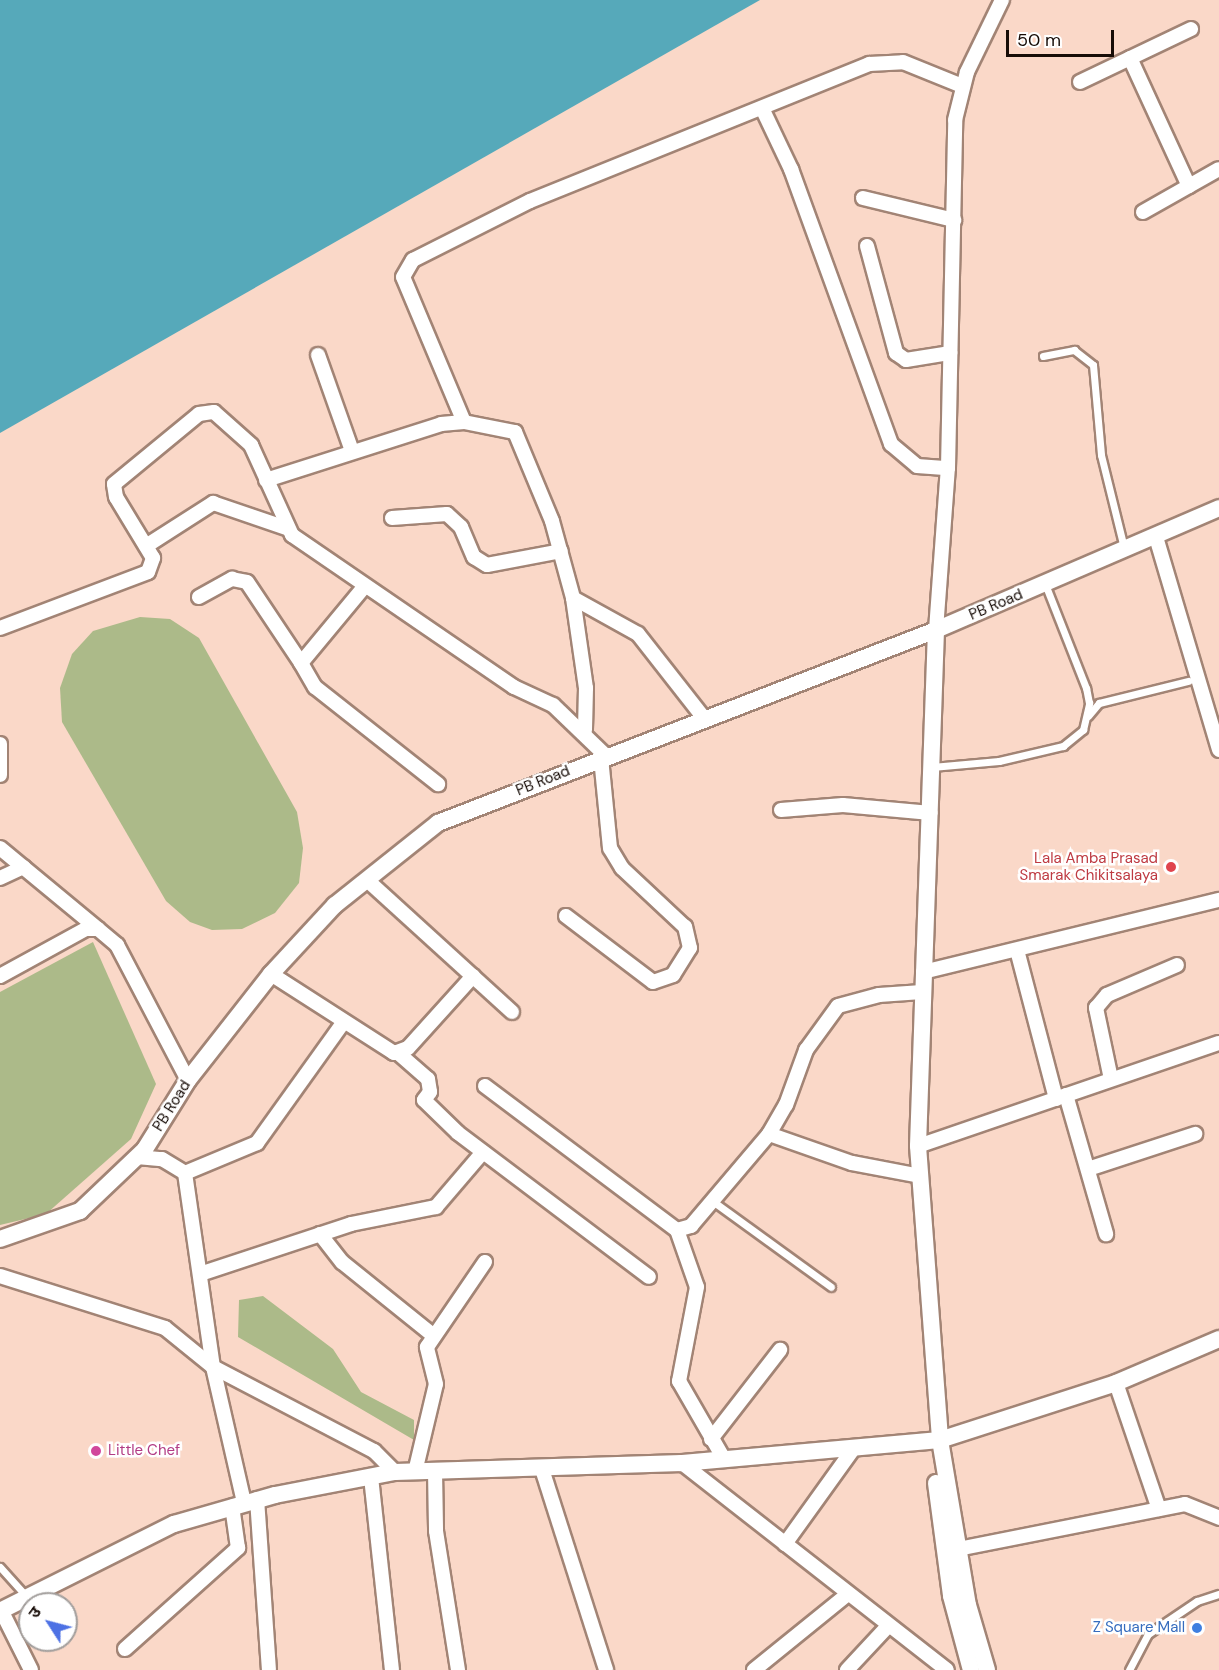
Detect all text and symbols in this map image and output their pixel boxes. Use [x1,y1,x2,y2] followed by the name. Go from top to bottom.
[1009,18,1117,56] scale bar
[1017,28,1061,52] text: 50 m
[966,586,1026,624] street label: PB Road
[513,762,573,800] street label: PB Road
[1019,849,1158,884] place label: Lala Amba Prasad Smarak Chikitsalaya
[1162,858,1180,876] marker: Lala Amba Prasad Smarak Chikitsalaya
[149,1077,195,1135] street label: PB Road
[108,1442,180,1460] place label: Little Chef
[89,1444,103,1458] marker: Little Chef
[18,1592,78,1652] north arrow
[23,1602,46,1622] text: उ
[1093,1619,1185,1637] place label: Z Square Mall
[1190,1621,1204,1635] marker: Z Square Mall

